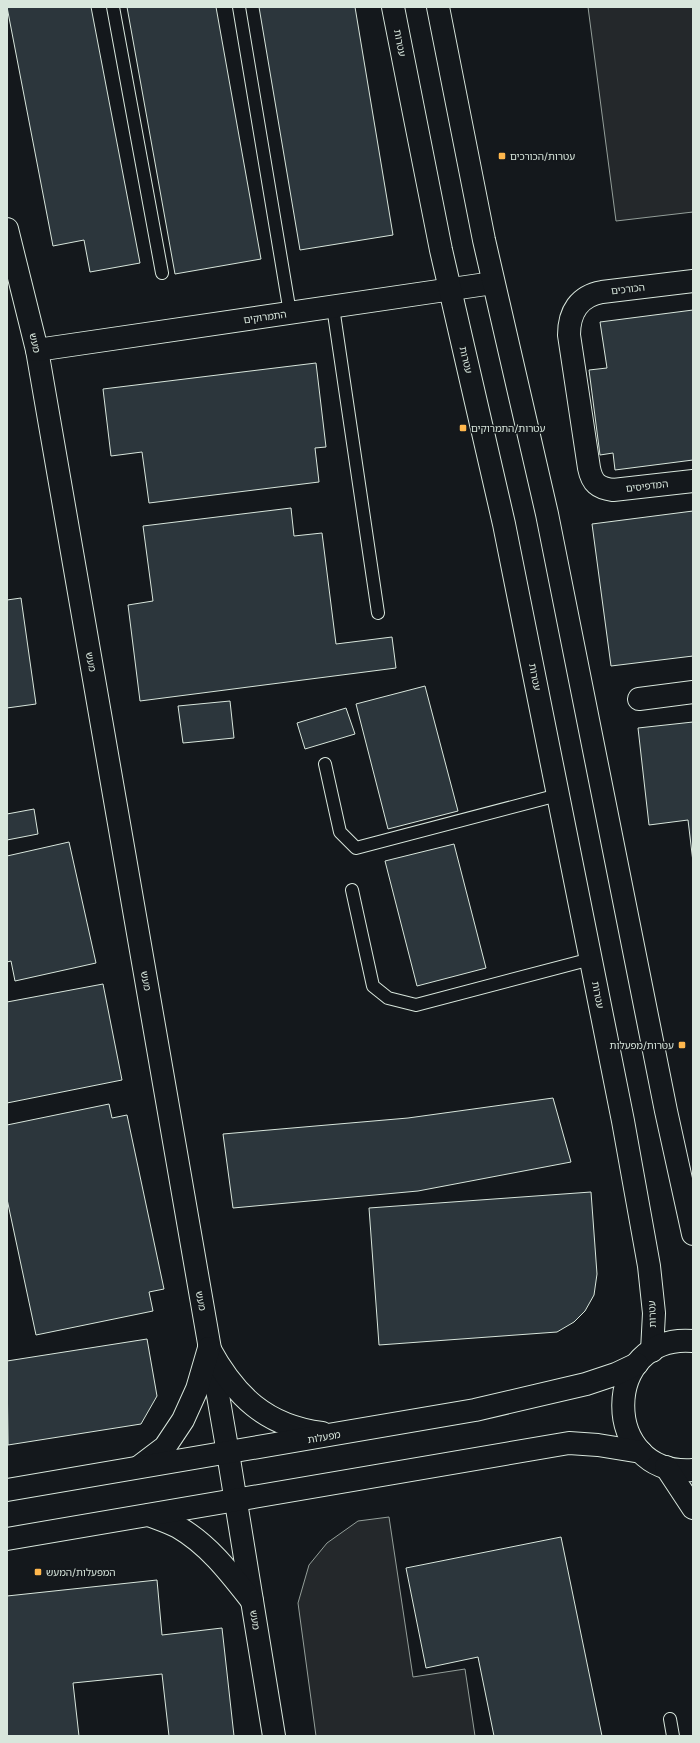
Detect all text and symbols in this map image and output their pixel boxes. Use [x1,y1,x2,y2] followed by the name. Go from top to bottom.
[391,28,409,58] street label: עטרות
[510,150,575,163] place label: עטרות/הכורכים
[497,151,507,161] marker: עטרות/הכורכים
[610,280,646,298] street label: הכורכים
[243,308,287,326] street label: התמרוקים
[26,332,44,355] street label: מעש
[457,345,475,375] street label: עטרות
[471,422,546,435] place label: עטרות/התמרוקים
[458,423,468,433] marker: עטרות/התמרוקים
[625,477,669,495] street label: המדפיסים
[83,651,99,673] street label: מעש
[526,662,544,692] street label: עטרות
[138,970,154,992] street label: מעש
[589,980,607,1010] street label: עטרות
[610,1039,674,1052] place label: עטרות/מפעלות
[677,1040,687,1050] marker: עטרות/מפעלות
[193,1290,209,1312] street label: מעש
[645,1300,659,1328] street label: עטרות
[306,1428,342,1446] street label: מפעלות
[46,1566,116,1579] place label: המפעלות/המעש
[33,1567,43,1577] marker: המפעלות/המעש
[247,1609,263,1631] street label: מעש

